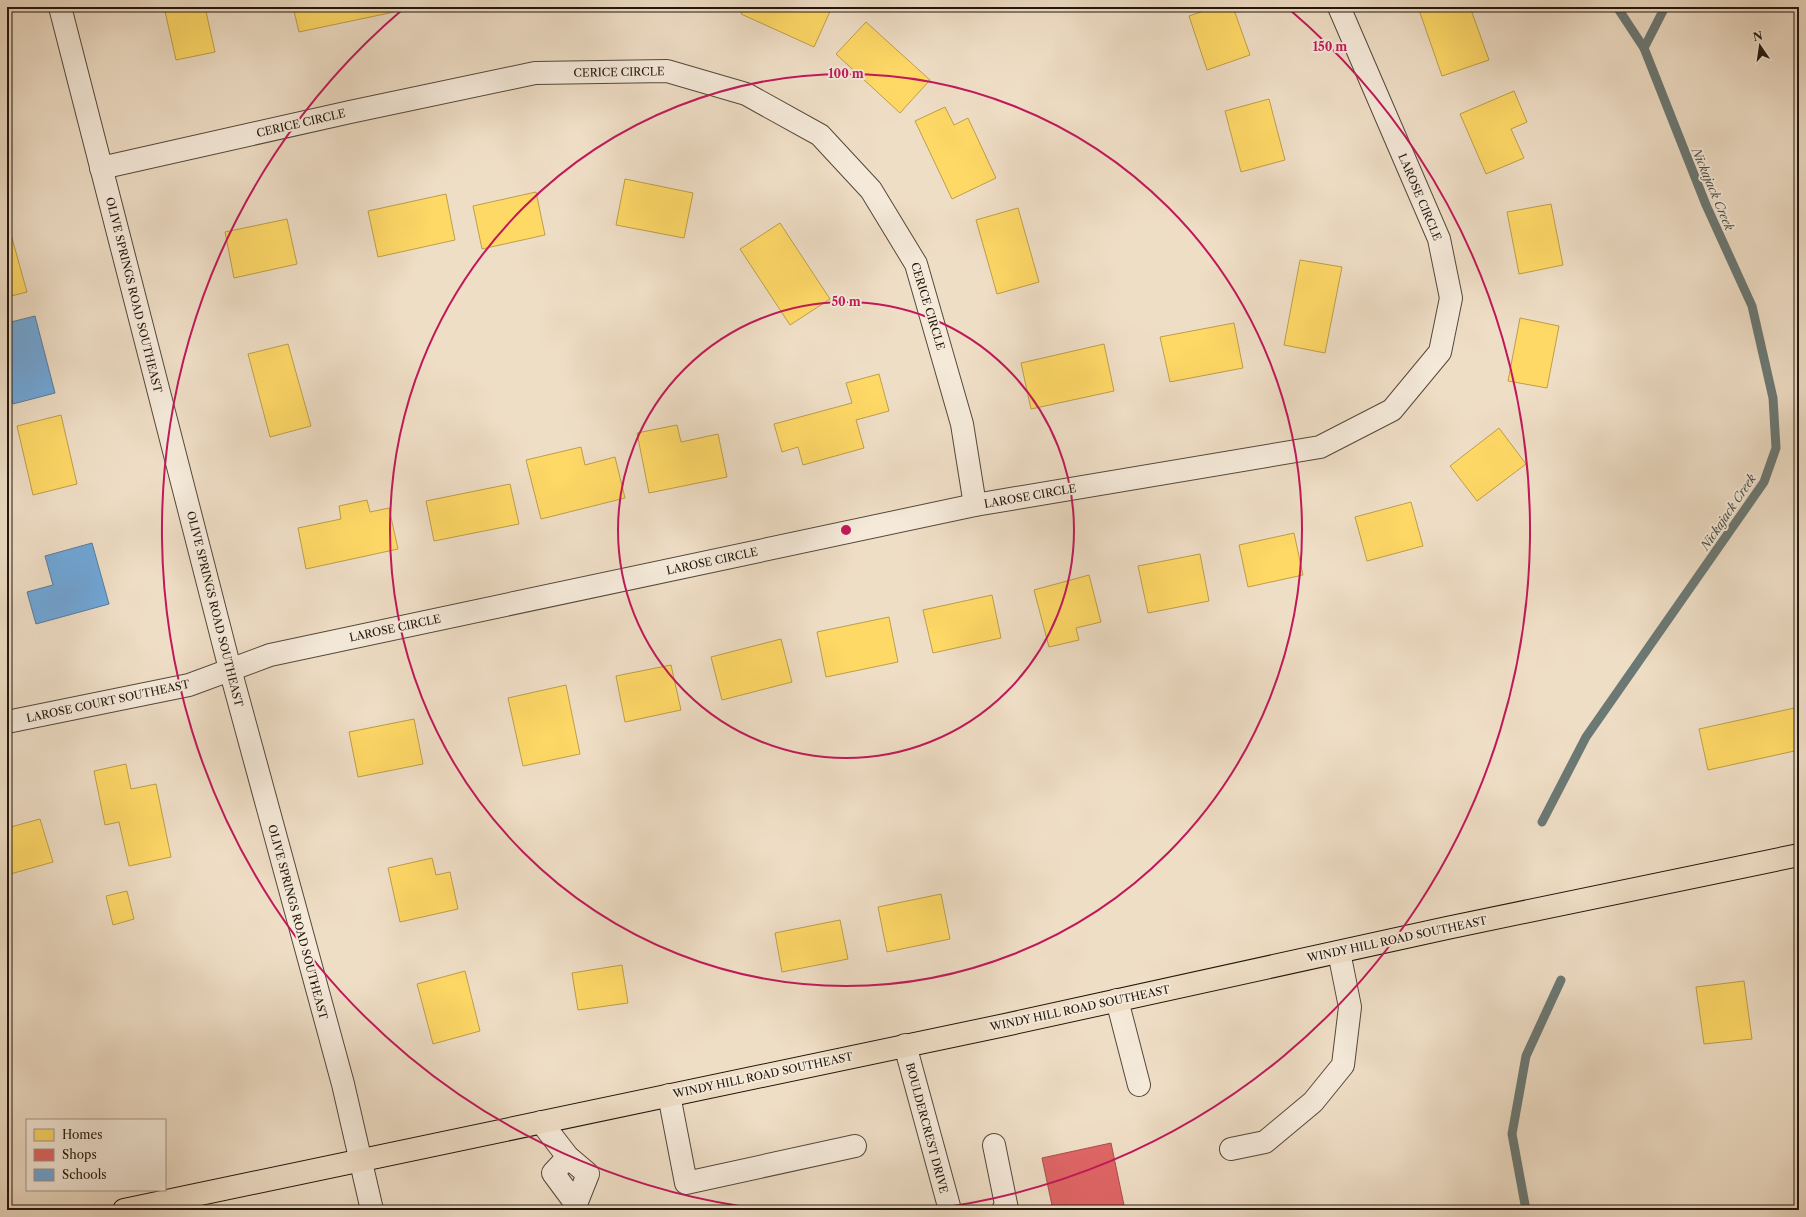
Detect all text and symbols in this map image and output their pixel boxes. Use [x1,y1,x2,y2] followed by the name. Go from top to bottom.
[1740,26,1780,66] north arrow
[1752,28,1764,44] text: N
[1313,39,1347,54] text: 150 m
[573,64,665,80] street label: CERICE CIRCLE
[828,66,864,81] text: 100 m
[255,106,347,140] street label: CERICE CIRCLE
[1688,145,1737,233] water label: Nickajack Creek
[1395,151,1445,243] street label: LAROSE CIRCLE
[103,196,165,395] street label: OLIVE SPRINGS ROAD SOUTHEAST
[908,260,948,352] street label: CERICE CIRCLE
[831,294,861,309] text: 50 m
[1697,471,1759,554] water label: Nickajack Creek
[983,481,1078,511] street label: LAROSE CIRCLE
[184,510,246,709] street label: OLIVE SPRINGS ROAD SOUTHEAST
[839,523,853,537] centre of rings
[665,544,760,578] street label: LAROSE CIRCLE
[348,611,443,645] street label: LAROSE CIRCLE
[25,677,192,725] street label: LAROSE COURT SOUTHEAST
[265,823,331,1022] street label: OLIVE SPRINGS ROAD SOUTHEAST
[1305,913,1489,965] street label: WINDY HILL ROAD SOUTHEAST
[988,982,1172,1034] street label: WINDY HILL ROAD SOUTHEAST
[671,1049,855,1101] street label: WINDY HILL ROAD SOUTHEAST
[903,1061,951,1195] street label: BOULDERCREST DRIVE
[26,1119,166,1191] legend
[62,1127,102,1142] text: Homes
[62,1147,97,1162] text: Shops
[62,1167,107,1182] text: Schools

